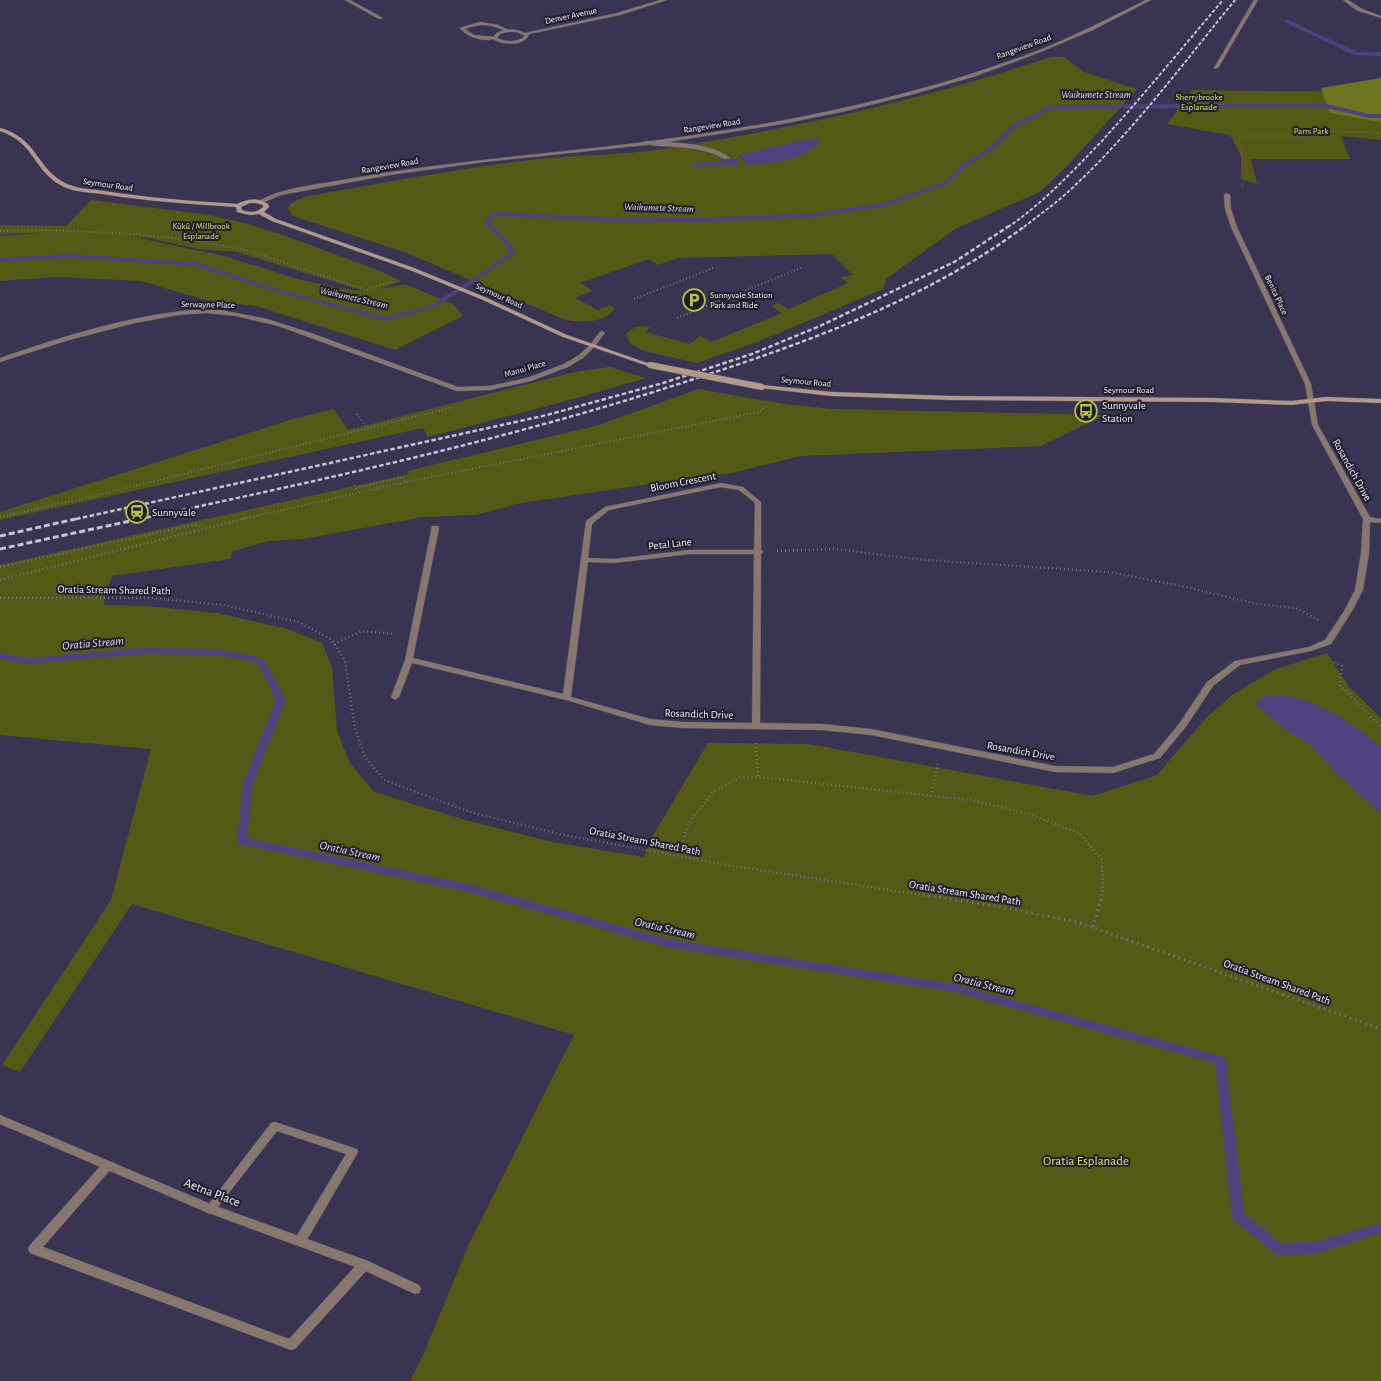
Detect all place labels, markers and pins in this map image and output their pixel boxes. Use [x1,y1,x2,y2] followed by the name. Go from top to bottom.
[681,287,707,313] parking icon: Sunnyvale Station Park and Ride
[710,291,773,310] place label: Sunnyvale Station Park and Ride
[1073,398,1099,424] bus stop icon: Sunnyvale Station
[1102,400,1146,424] place label: Sunnyvale Station
[124,499,150,525] station icon: Sunnyvale
[152,507,196,518] place label: Sunnyvale

